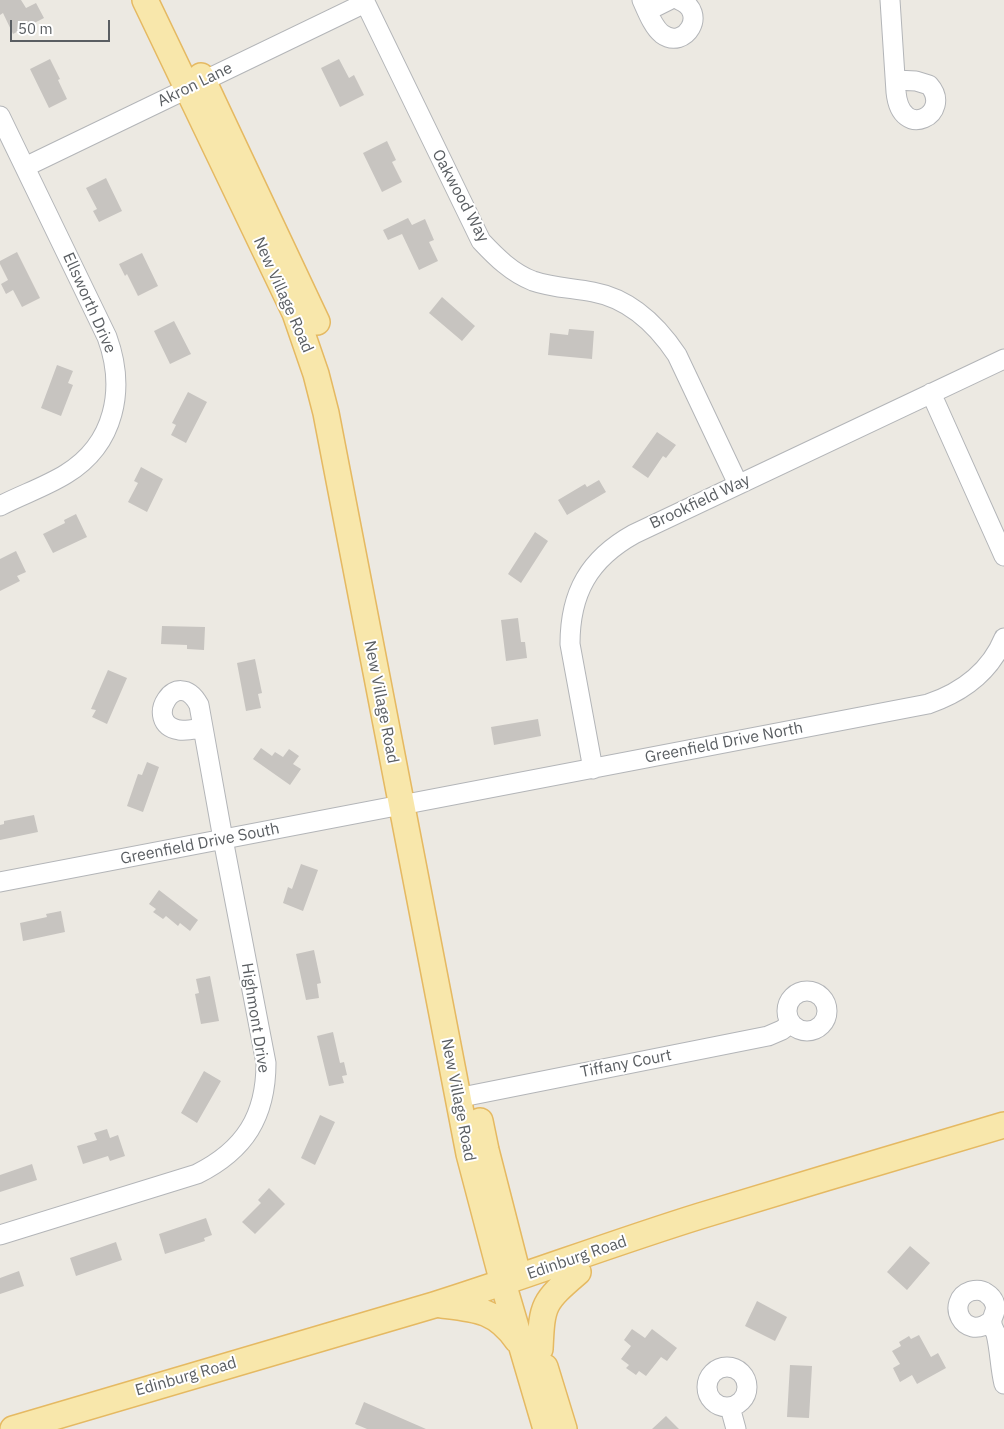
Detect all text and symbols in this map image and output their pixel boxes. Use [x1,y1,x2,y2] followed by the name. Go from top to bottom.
[12,10,112,42] scale bar
[18,19,53,38] text: 50 m
[155,59,235,111] street label: Akron Lane
[428,146,492,246] street label: Oakwood Way
[249,234,317,356] street label: New Village Road
[58,250,120,356] street label: Ellsworth Drive
[647,470,753,534] street label: Brookfield Way
[360,639,402,765] street label: New Village Road
[643,718,805,768] street label: Greenfield Drive North
[119,819,281,869] street label: Greenfield Drive South
[237,961,273,1075] street label: Highmont Drive
[437,1037,479,1163] street label: New Village Road
[579,1046,673,1082] street label: Tiffany Court
[525,1232,629,1284] street label: Edinburg Road
[133,1353,239,1401] street label: Edinburg Road

